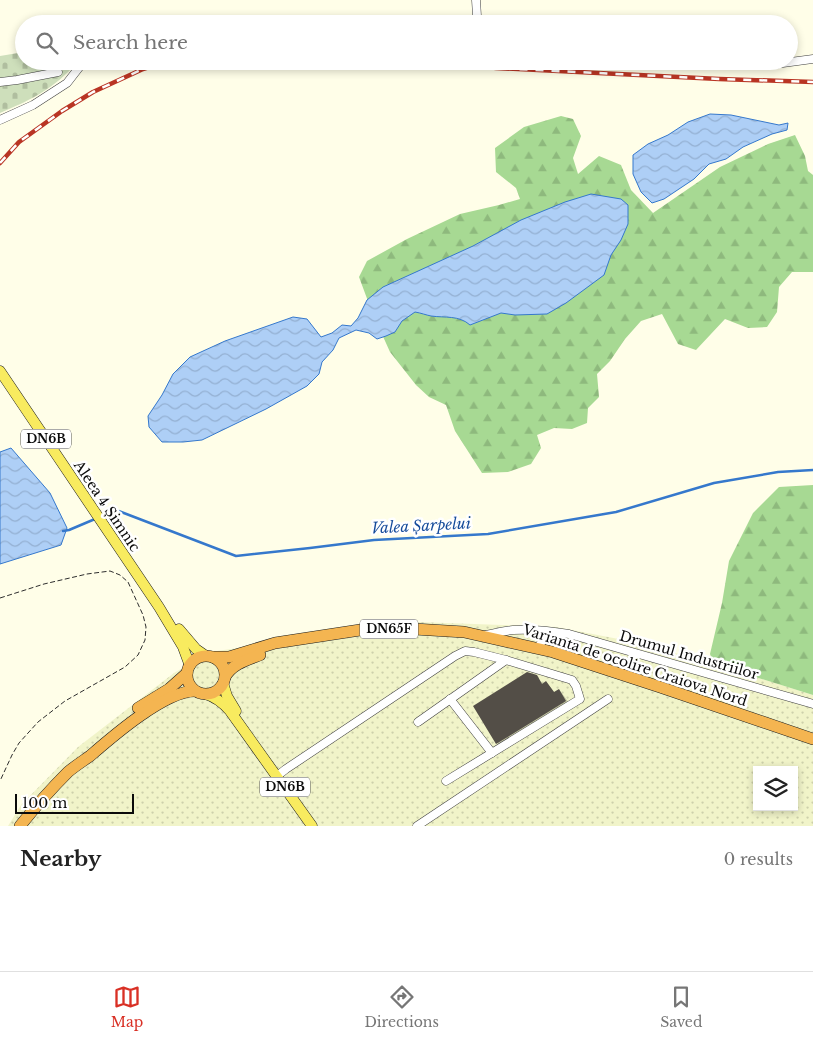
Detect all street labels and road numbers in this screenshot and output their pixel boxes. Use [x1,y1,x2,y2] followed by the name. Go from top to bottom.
[21,429,71,448] road number: DN6B
[69,456,144,555] street label: Aleea 4 Șimnic
[360,620,418,638] road number: DN65F
[520,620,750,710] street label: Varianta de ocolire Craiova Nord
[617,627,761,684] street label: Drumul Industriilor
[260,778,310,796] road number: DN6B

